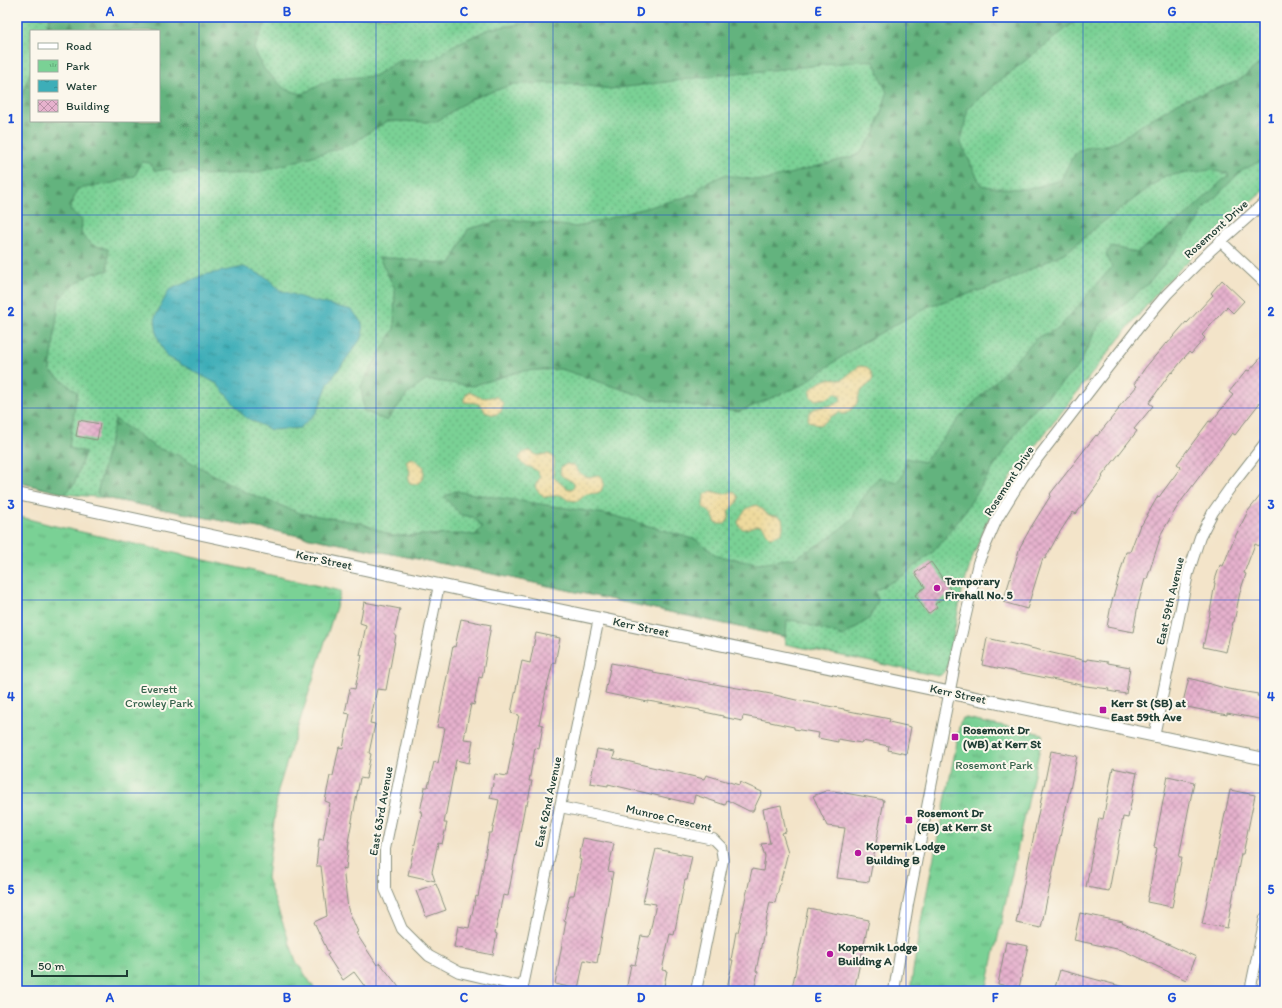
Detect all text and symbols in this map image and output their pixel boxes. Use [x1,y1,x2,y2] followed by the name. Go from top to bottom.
[105,4,115,19] text: A
[283,4,292,19] text: B
[460,4,469,19] text: C
[637,4,646,19] text: D
[814,4,822,19] text: E
[992,4,999,19] text: F
[1168,4,1177,19] text: G
[30,30,160,122] legend
[66,39,92,53] text: Road
[66,59,90,73] text: Park
[66,79,97,93] text: Water
[66,99,110,113] text: Building
[8,111,14,126] text: 1
[1268,111,1274,126] text: 1
[1181,197,1251,261] street label: Rosemont Drive
[8,304,15,319] text: 2
[1268,304,1275,319] text: 2
[981,443,1037,519] street label: Rosemont Drive
[7,497,15,512] text: 3
[1267,497,1275,512] text: 3
[295,547,354,573] street label: Kerr Street
[1153,555,1187,646] street label: East 59th Avenue
[944,574,1013,602] place label: Temporary Firehall No. 5
[932,583,942,593] marker: Temporary Firehall No. 5
[612,614,671,640] street label: Kerr Street
[929,681,988,707] street label: Kerr Street
[125,682,194,710] park label: Everett Crowley Park
[7,689,15,704] text: 4
[1267,689,1275,704] text: 4
[1111,696,1186,724] place label: Kerr St (SB) at East 59th Ave
[1098,705,1108,715] marker: Kerr St (SB) at East 59th Ave
[963,723,1042,752] place label: Rosemont Dr (WB) at Kerr St
[950,732,960,742] marker: Rosemont Dr (WB) at Kerr St
[532,755,564,849] street label: East 62nd Avenue
[955,758,1034,772] park label: Rosemont Park
[366,765,396,857] street label: East 63rd Avenue
[625,801,714,835] street label: Munroe Crescent
[917,806,992,835] place label: Rosemont Dr (EB) at Kerr St
[904,815,914,825] marker: Rosemont Dr (EB) at Kerr St
[866,839,946,868] place label: Kopernik Lodge Building B
[853,848,863,858] marker: Kopernik Lodge Building B
[8,882,15,897] text: 5
[1268,882,1275,897] text: 5
[838,940,918,969] place label: Kopernik Lodge Building A
[825,949,835,959] marker: Kopernik Lodge Building A
[32,952,127,978] scale bar
[38,959,64,973] text: 50 m
[105,990,115,1005] text: A
[283,990,292,1005] text: B
[460,990,469,1005] text: C
[637,990,646,1005] text: D
[814,990,822,1005] text: E
[992,990,999,1005] text: F
[1168,990,1177,1005] text: G

